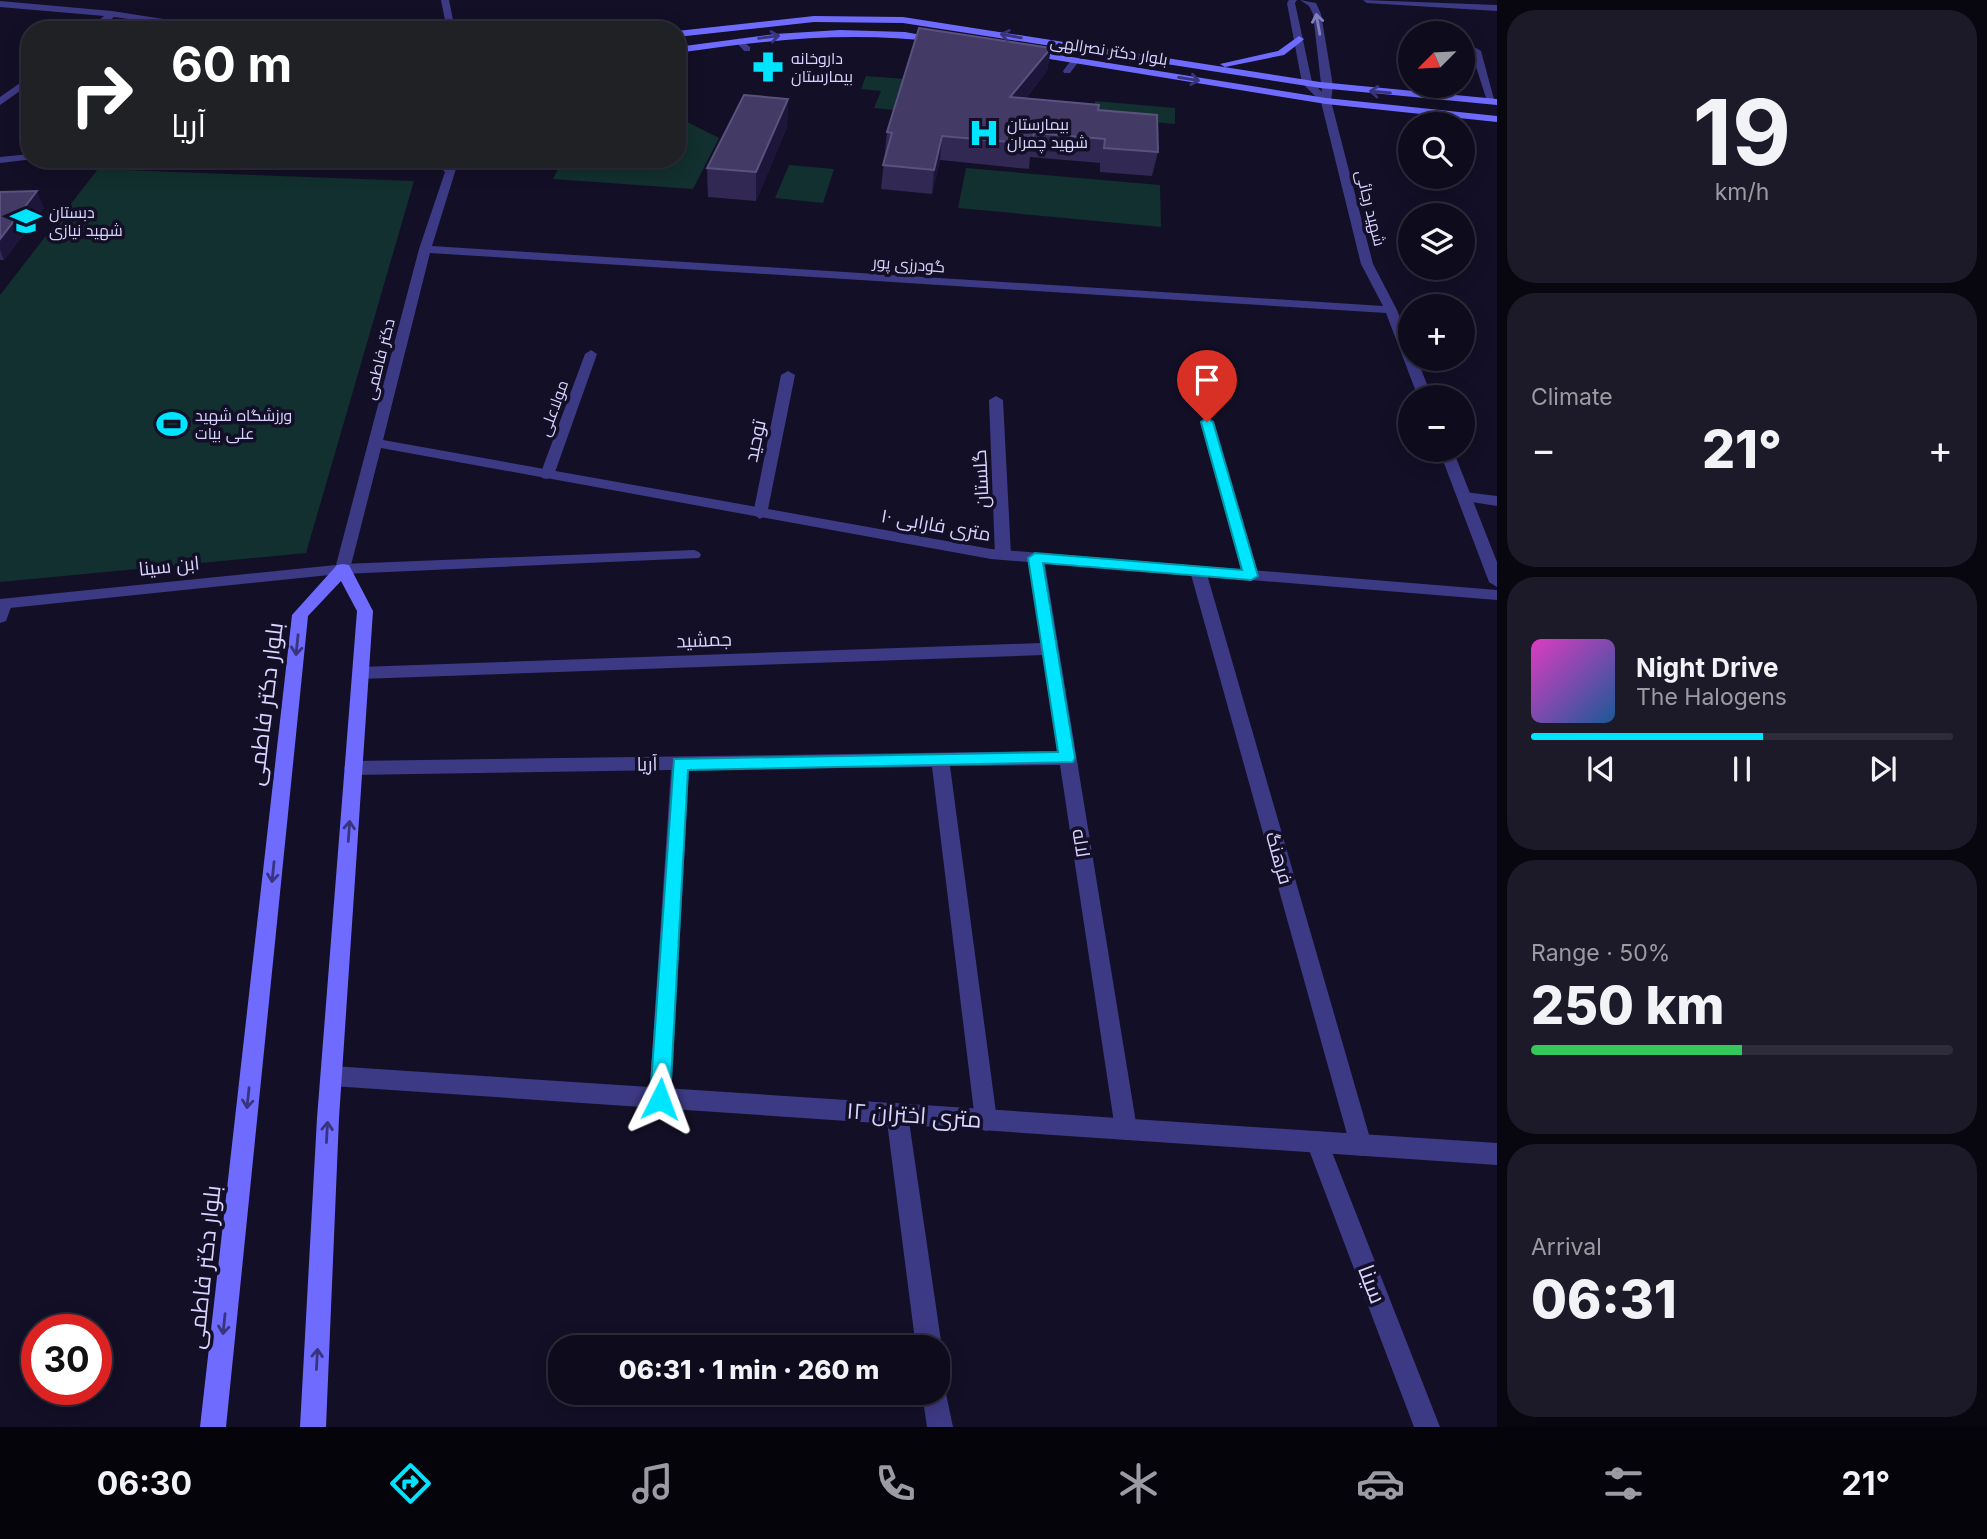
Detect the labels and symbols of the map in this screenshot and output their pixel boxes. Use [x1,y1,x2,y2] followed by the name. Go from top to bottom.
[1311,13,1324,36] one-way arrow
[1398,21,1475,98] north arrow
[1000,29,1023,42] one-way arrow
[757,30,780,43] one-way arrow
[1049,31,1169,70] street label: بلوار دکتر نصرالهی
[791,48,853,87] place label: داروخانه بیمارستان
[751,50,785,84] pharmacy icon: داروخانه بیمارستان
[1177,73,1200,86] one-way arrow
[1369,85,1392,98] one-way arrow
[1007,114,1088,154] place label: بیمارستان شهید چمران
[967,116,1001,150] hospital icon: بیمارستان شهید چمران
[1351,168,1390,248] street label: شهید رجائی
[49,202,123,241] place label: دبستان شهید نیازی
[9,204,43,238] school or university icon: دبستان شهید نیازی
[871,251,946,279] street label: گودرزی پور
[359,316,400,402] street label: دکتر فاطمی
[1177,350,1237,422] pin
[534,377,573,439] street label: مولاعلی
[195,405,292,444] place label: ورزشگاه شهید علی بیات
[155,407,189,441] sports icon: ورزشگاه شهید علی بیات
[739,418,771,464] street label: توحید
[968,449,994,509] street label: گلستان
[879,504,993,546] street label: ۱۰ متری فارابی
[137,551,201,581] street label: ابن سینا
[241,621,289,787] street label: بلوار دکتر فاطمی
[676,628,732,652] street label: جمشید
[290,633,303,656] one-way arrow
[636,752,658,776] street label: آریا
[343,821,356,843] one-way arrow
[1067,827,1095,859] street label: لاله
[1261,829,1297,887] street label: فرهنگ
[266,860,279,882] one-way arrow
[623,1062,697,1136] position arrow
[242,1086,255,1109] one-way arrow
[846,1096,982,1134] street label: ۱۲ متری اختران
[321,1120,334,1143] one-way arrow
[181,1184,227,1350] street label: بلوار دکتر فاطمی
[1352,1261,1392,1307] street label: سینا
[218,1312,231,1335] one-way arrow
[21,1314,112,1405] speed limit sign: 30
[310,1348,323,1371] one-way arrow

